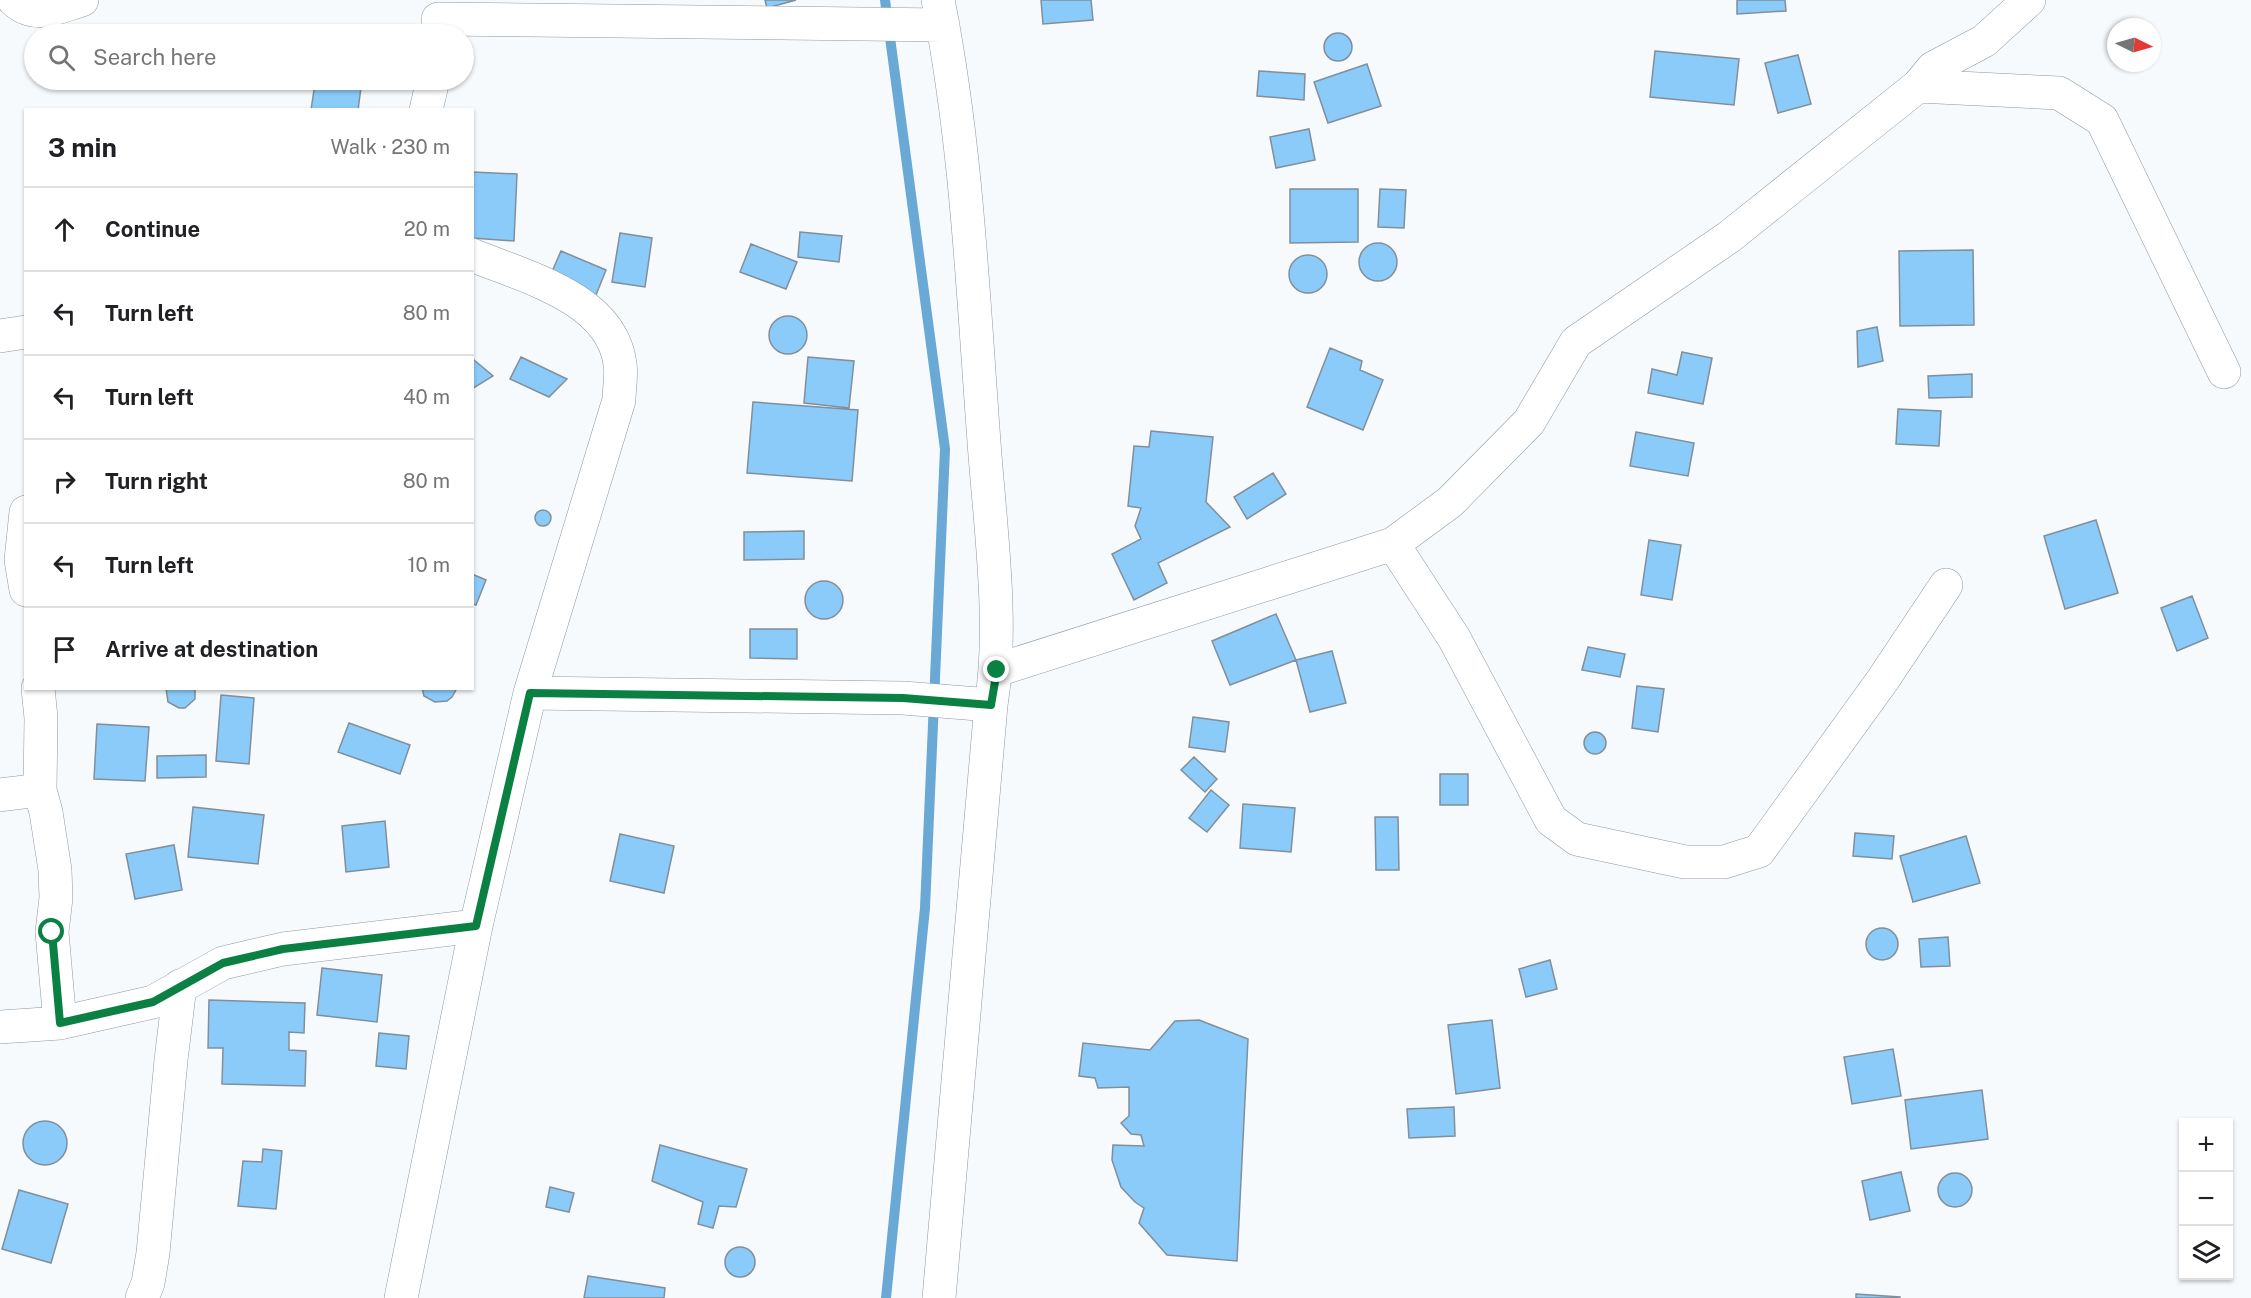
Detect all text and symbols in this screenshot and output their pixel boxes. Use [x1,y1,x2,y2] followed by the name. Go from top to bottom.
[2107,18,2161,72] north arrow
[24,24,474,90] search box
[45,41,78,74] icon: search
[93,44,217,70] text: Search here
[48,132,117,163] text: 3 min
[331,135,450,159] text: Walk · 230 m
[48,213,81,246] icon: ahead
[105,216,200,242] text: Continue
[404,217,450,241] text: 20 m
[48,297,81,330] icon: left
[105,300,194,326] text: Turn left
[403,301,450,325] text: 80 m
[48,381,81,414] icon: left
[105,384,194,410] text: Turn left
[403,385,450,409] text: 40 m
[48,465,81,498] icon: right
[105,468,208,494] text: Turn right
[403,469,450,493] text: 80 m
[48,549,81,582] icon: left
[105,552,194,578] text: Turn left
[407,553,450,577] text: 10 m
[48,633,81,666] icon: arrive
[105,636,318,662] text: Arrive at destination
[983,656,1009,682] route end
[38,918,64,944] route start
[2179,1118,2233,1280] map controls
[2179,1118,2233,1172] button: +
[2179,1172,2233,1226] button: −
[2179,1226,2233,1280] button: layers

